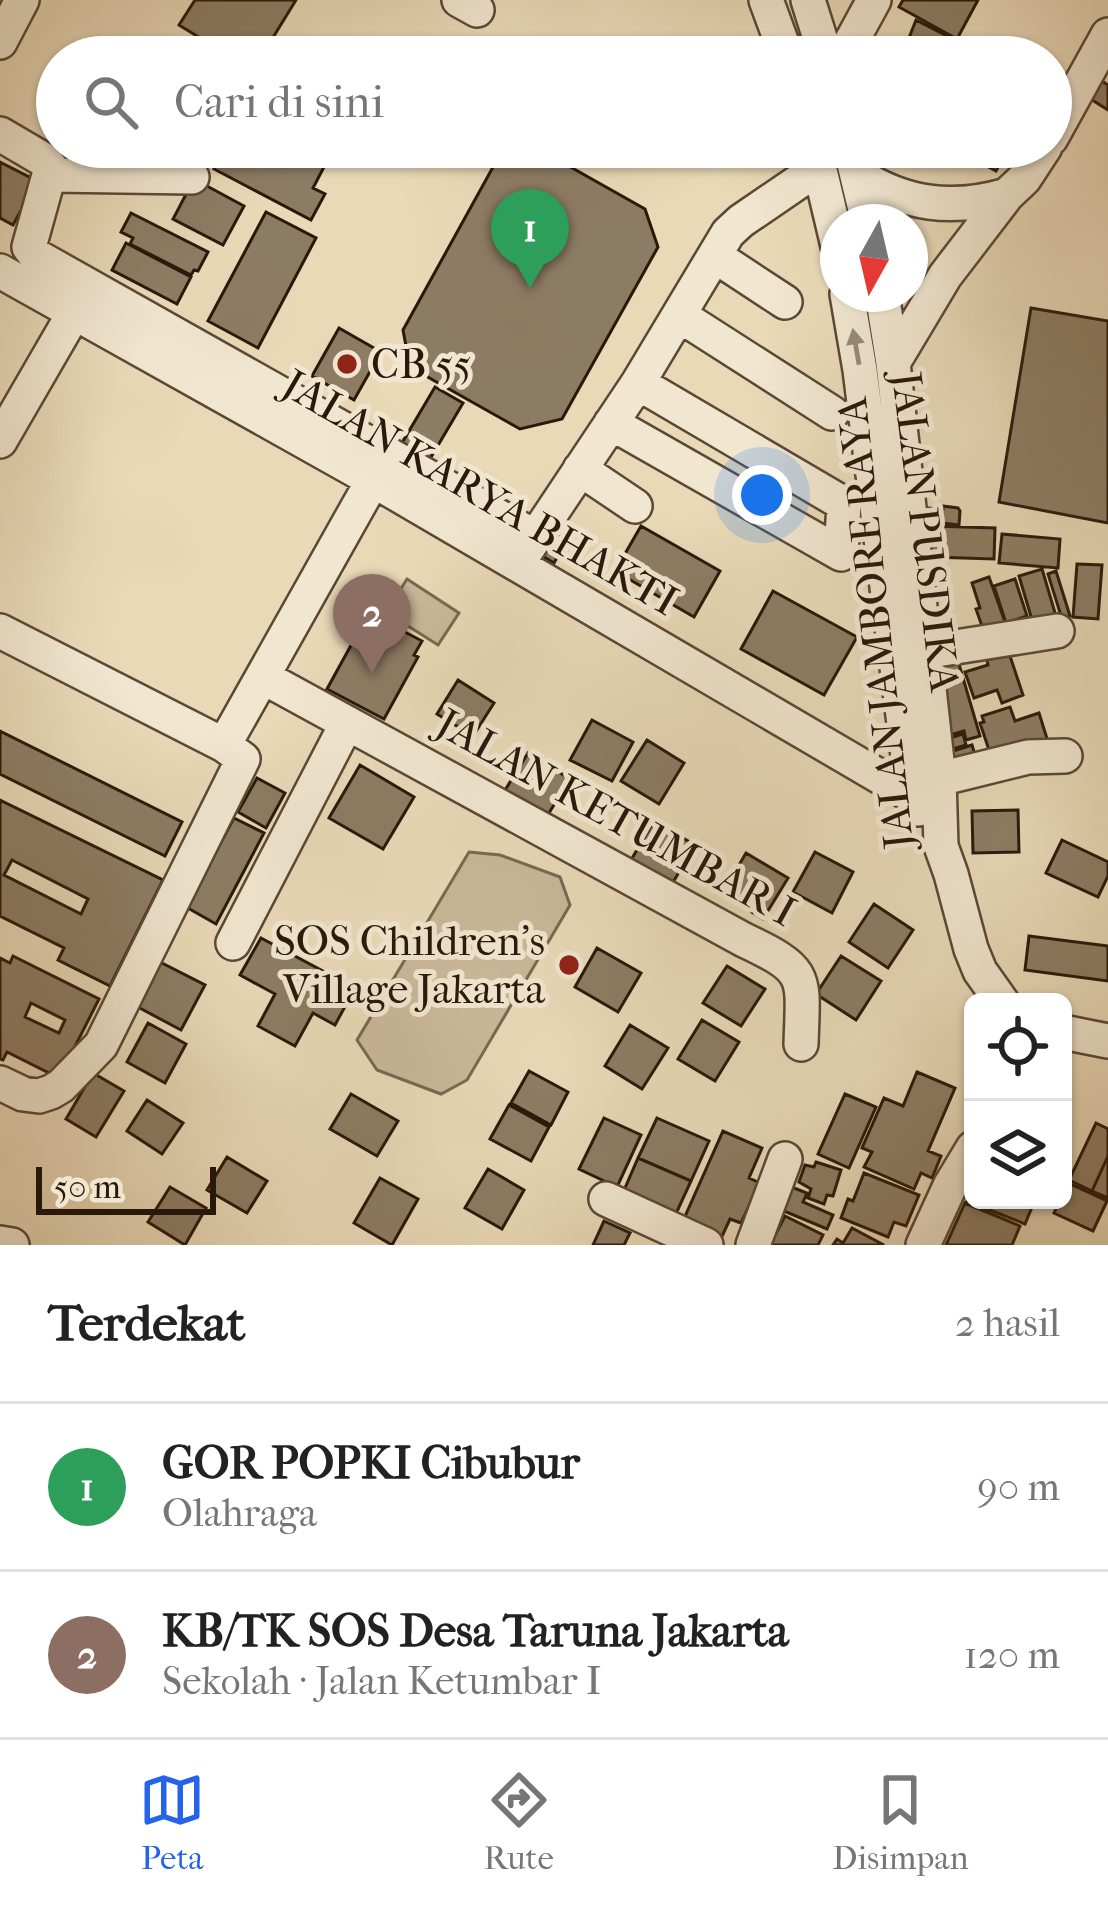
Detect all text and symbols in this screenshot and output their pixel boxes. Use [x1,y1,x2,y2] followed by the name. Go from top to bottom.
[36,36,1072,168] search box
[78,69,144,135] icon: search
[174,76,384,129] text: Cari di sini
[491,189,569,288] pin: 1
[820,204,928,312] north arrow
[846,327,865,365] one-way arrow
[371,340,472,389] place label: CB 55
[334,351,360,377] marker: CB 55
[271,358,686,626] street label: JALAN KARYA BHAKTI
[881,366,969,696] street label: JALAN PUSDIKA
[828,394,924,854] street label: JALAN JAMBORE RAYA
[732,465,792,525] your location
[333,574,411,673] pin: 2
[425,698,804,937] street label: JALAN KETUMBAR I
[274,917,546,1014] place label: SOS Children's Village Jakarta
[556,952,582,978] marker: SOS Children's Village Jakarta
[964,993,1072,1209] map controls
[964,993,1072,1101] button: locate
[964,1101,1072,1209] button: layers
[36,1161,216,1214] scale bar
[54,1168,121,1207] text: 50 m
[48,1293,245,1353] text: Terdekat
[955,1300,1060,1346] text: 2 hasil
[162,1437,580,1490] text: GOR POPKI Cibubur
[80,1464,94,1510] text: 1
[977,1464,1060,1510] text: 90 m
[162,1490,317,1536] text: Olahraga
[162,1605,789,1658] text: KB/TK SOS Desa Taruna Jakarta
[77,1632,97,1678] text: 2
[964,1632,1060,1678] text: 120 m
[162,1658,601,1704] text: Sekolah · Jalan Ketumbar I
[139,1767,205,1878] tab: Peta
[484,1767,554,1878] tab: Rute
[832,1767,969,1878] tab: Disimpan

